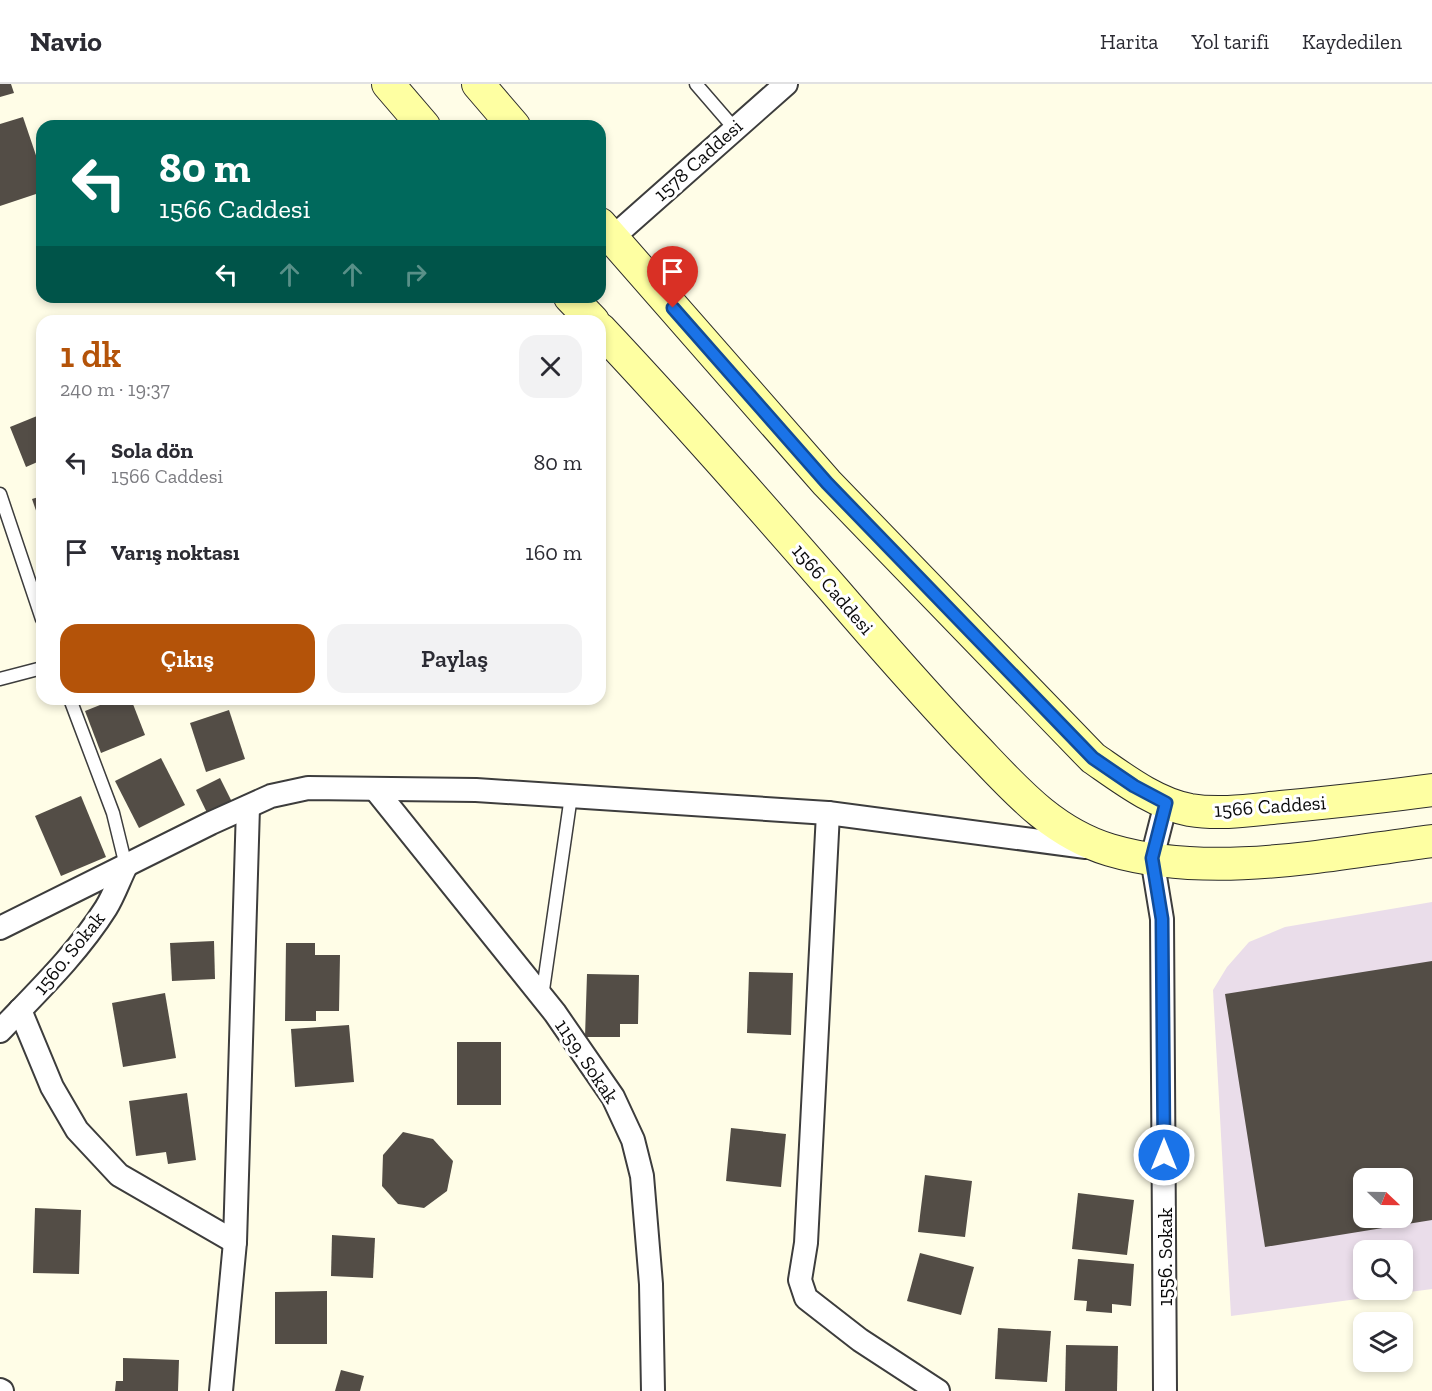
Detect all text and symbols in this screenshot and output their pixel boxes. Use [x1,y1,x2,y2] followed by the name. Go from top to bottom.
[30,25,102,58] text: Navio
[1100,29,1158,54] text: Harita
[1191,29,1269,54] text: Yol tarifi
[1302,29,1402,54] text: Kaydedilen
[649,114,748,206] street label: 1578 Caddesi
[159,142,250,193] text: 80 m
[60,144,138,222] icon: left
[159,193,310,225] text: 1566 Caddesi
[647,246,698,308] pin
[656,255,689,288] icon: arrive
[210,258,243,291] icon: left
[273,258,306,291] icon: ahead
[336,258,369,291] icon: ahead
[399,258,432,291] icon: right
[60,333,121,376] text: 1 dk
[519,335,582,398] button: close
[60,377,170,401] text: 240 m · 19:37
[111,437,193,464] text: Sola dön
[60,446,93,479] icon: left
[534,449,582,476] text: 80 m
[111,464,223,488] text: 1566 Caddesi
[60,536,93,569] icon: arrive
[111,539,240,566] text: Varış noktası
[525,539,582,566] text: 160 m
[787,539,879,639] street label: 1566 Caddesi
[60,624,315,693] button: Çıkış
[327,624,582,693] button: Paylaş
[1213,790,1327,822] street label: 1566 Caddesi
[28,906,110,999] street label: 1560. Sokak
[550,1014,624,1108] street label: 1159. Sokak
[1132,1123,1196,1187] position arrow
[1353,1168,1413,1228] north arrow
[1353,1168,1413,1372] map controls
[1153,1207,1177,1306] street label: 1556. Sokak
[1353,1240,1413,1300] button: search
[1353,1312,1413,1372] button: layers

